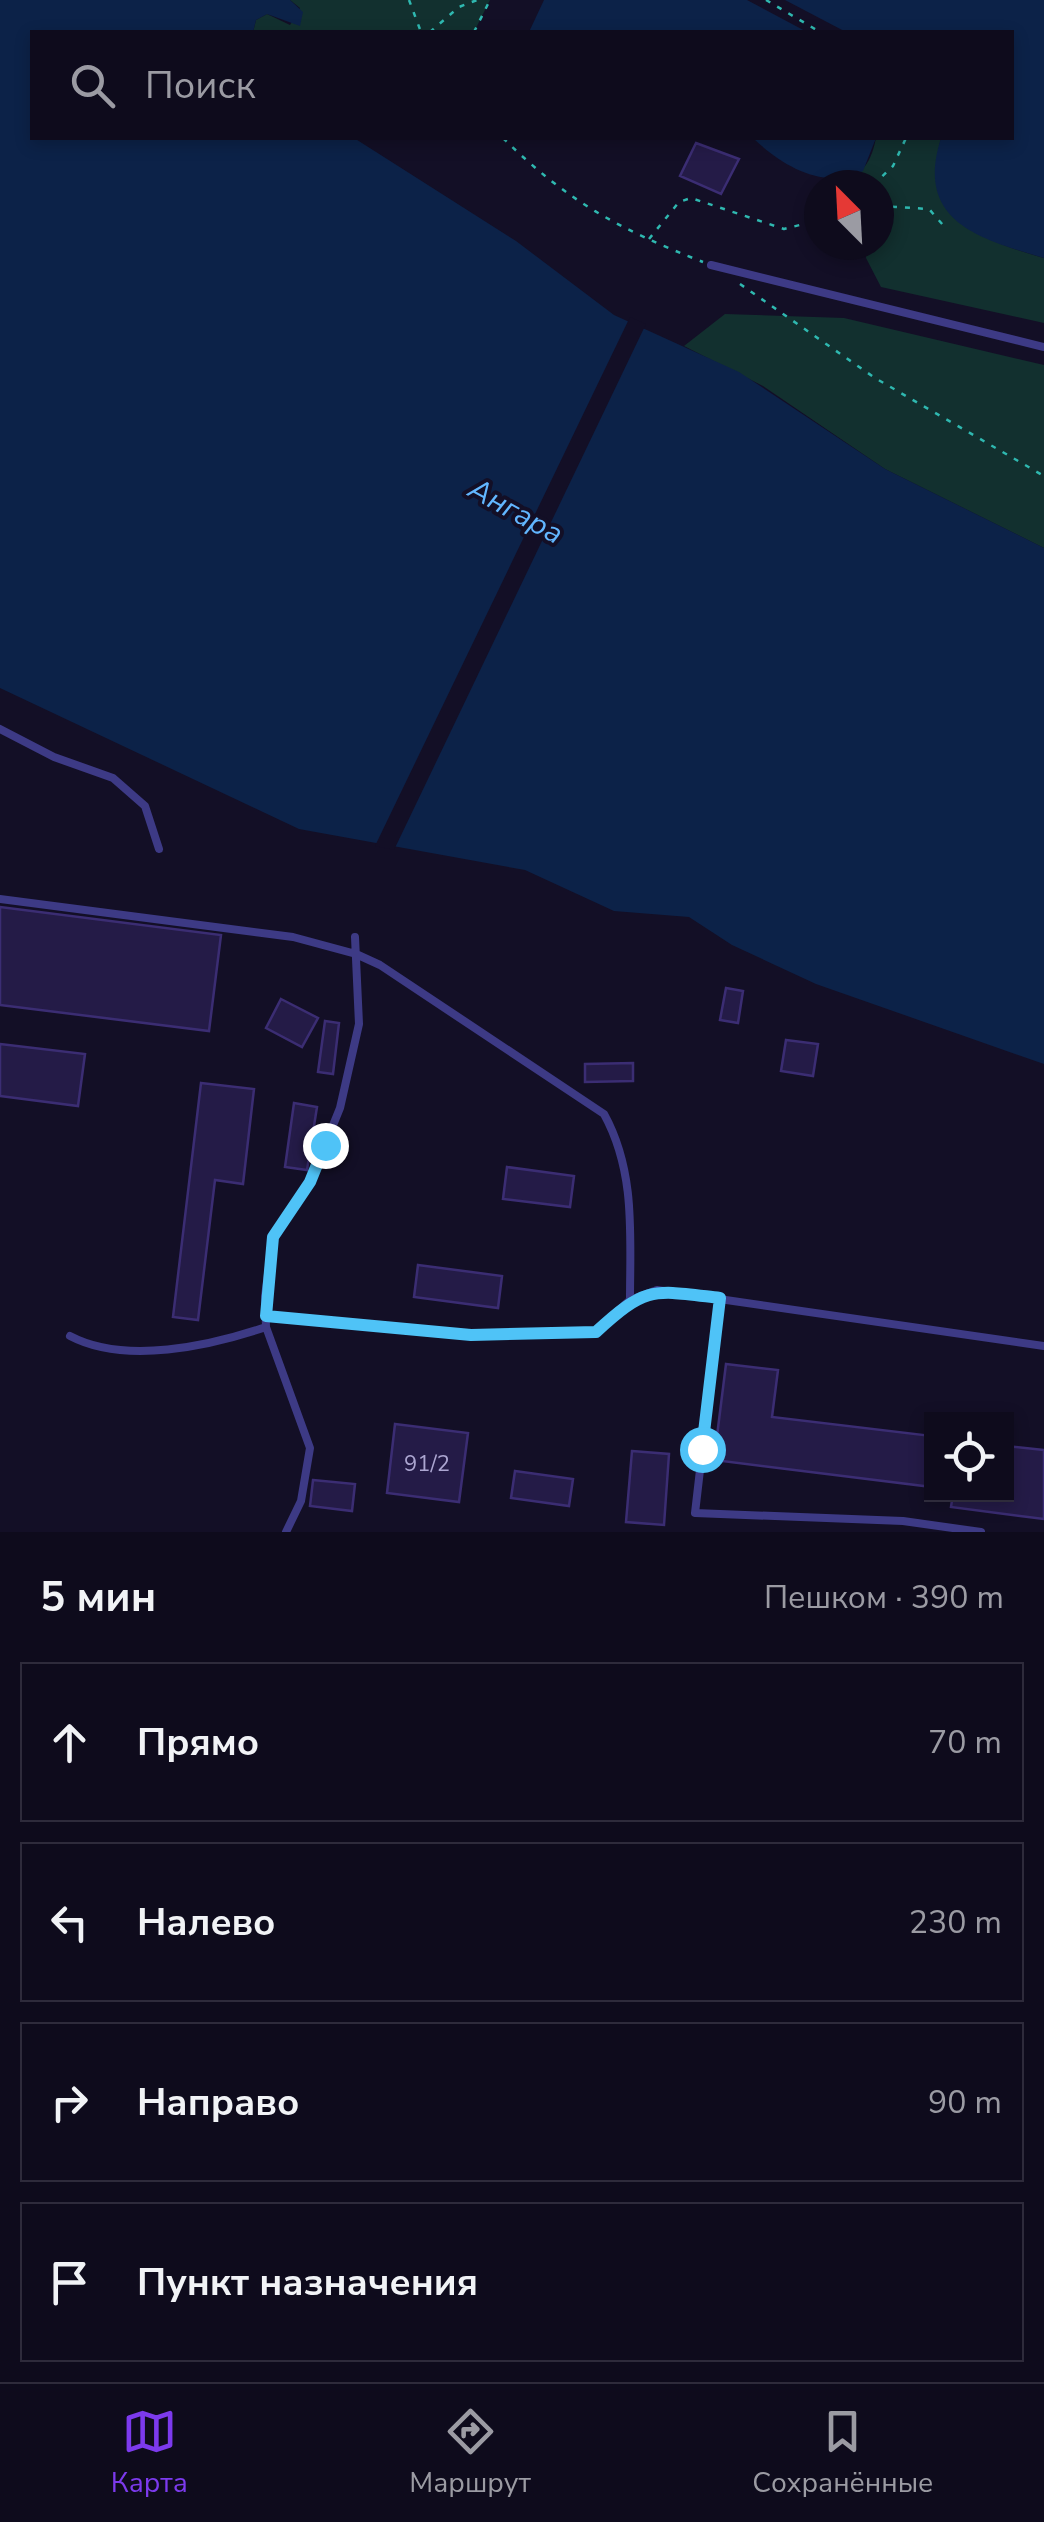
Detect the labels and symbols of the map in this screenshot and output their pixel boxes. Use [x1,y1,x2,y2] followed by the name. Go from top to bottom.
[804,170,894,260] north arrow
[460,468,571,554] water label: Ангара
[303,1123,349,1169] route end
[680,1427,726,1473] route start
[404,1449,450,1479] house number: 91/2

